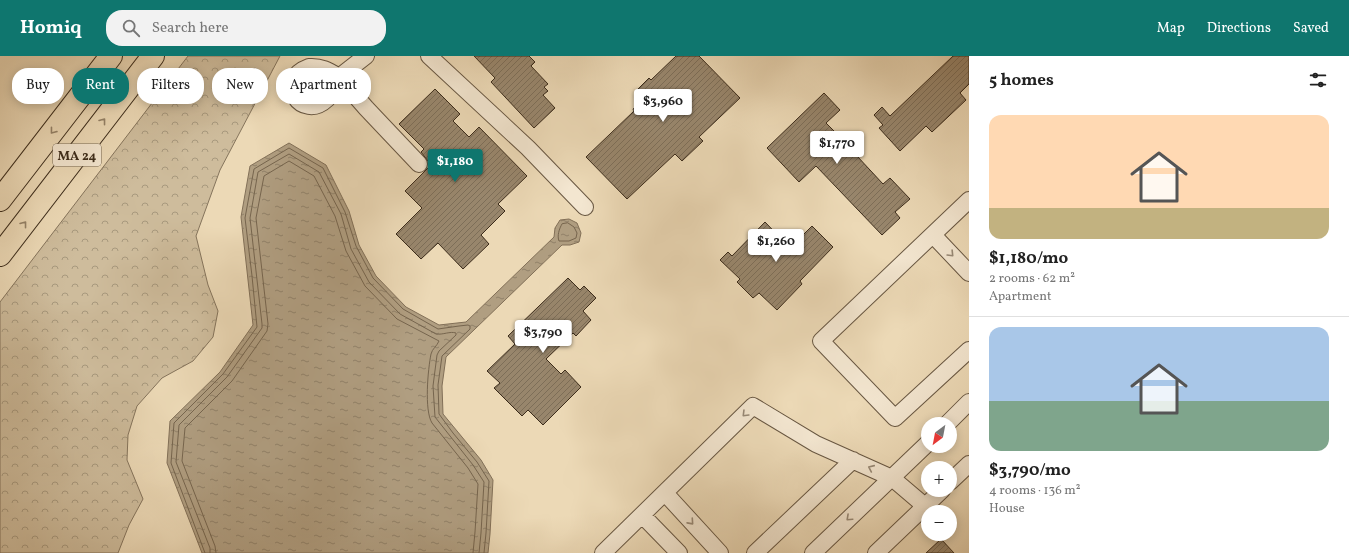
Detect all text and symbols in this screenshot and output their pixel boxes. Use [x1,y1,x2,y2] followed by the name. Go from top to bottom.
[106,10,386,46] search box
[20,15,82,41] text: Homiq
[120,17,142,39] icon: search
[152,18,229,39] text: Search here
[1157,19,1185,38] text: Map
[1207,19,1271,38] text: Directions
[1293,19,1329,38] text: Saved
[12,68,64,104] chip: Buy
[72,68,129,104] chip: Rent
[137,68,204,104] chip: Filters
[212,68,268,104] chip: New
[276,68,371,104] chip: Apartment
[989,69,1054,92] text: 5 homes
[1307,69,1329,91] icon: filters
[630,89,696,123] pin: $3,960
[643,93,683,111] text: $3,960
[98,118,105,125] one-way arrow
[51,127,58,134] one-way arrow
[804,131,870,165] pin: $1,770
[819,135,855,153] text: $1,770
[1123,141,1195,213] icon: home
[53,144,101,166] road number: MA 24
[422,149,488,183] pin: $1,180
[437,153,473,171] text: $1,180
[19,221,26,228] one-way arrow
[743,229,809,263] pin: $1,260
[757,233,795,251] text: $1,260
[989,247,1068,270] text: $1,180/mo
[946,249,954,257] one-way arrow
[989,270,1075,288] text: 2 rooms · 62 m²
[989,288,1052,306] text: Apartment
[510,320,576,354] pin: $3,790
[524,324,562,342] text: $3,790
[1123,353,1195,425] icon: home
[742,409,750,417] one-way arrow
[921,417,957,453] north arrow
[921,417,957,541] map controls
[989,459,1071,482] text: $3,790/mo
[921,461,957,497] button: +
[867,465,875,473] one-way arrow
[989,482,1081,500] text: 4 rooms · 136 m²
[989,500,1025,518] text: House
[921,505,957,541] button: −
[847,513,854,520] one-way arrow
[686,517,694,525] one-way arrow

